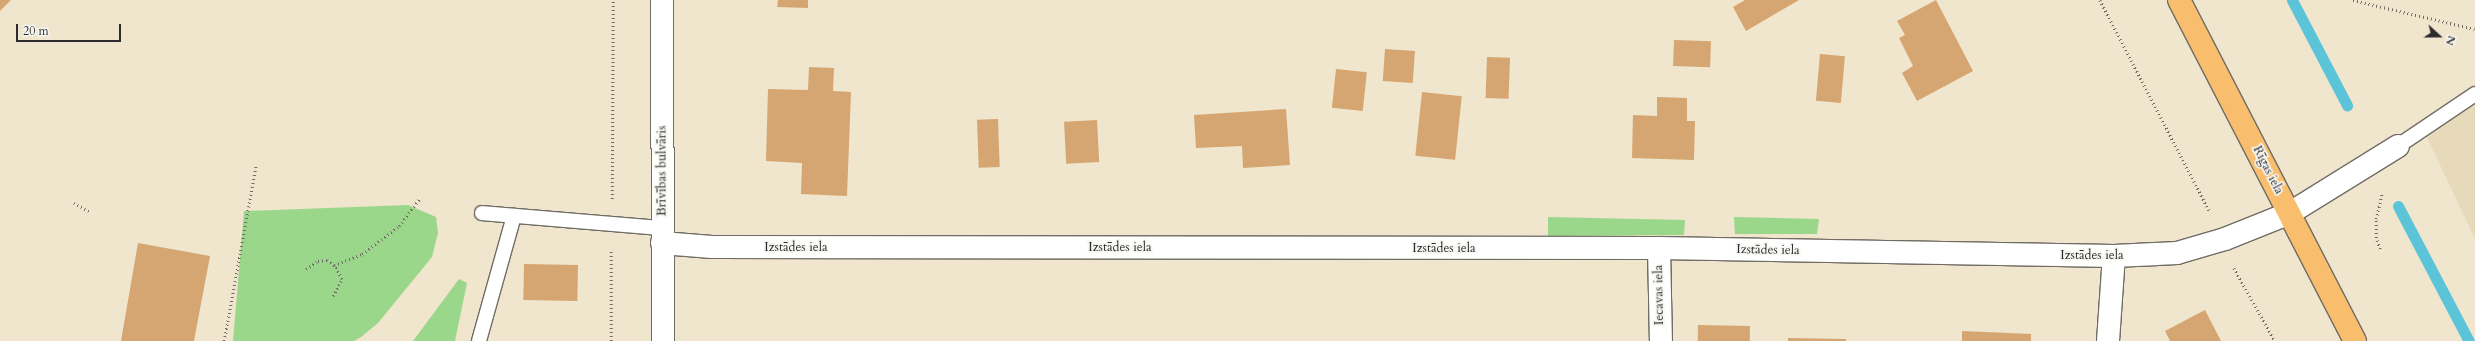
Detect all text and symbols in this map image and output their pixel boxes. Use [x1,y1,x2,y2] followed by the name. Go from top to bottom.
[18,16,123,42] scale bar
[2419,16,2459,56] north arrow
[23,23,49,39] text: 20 m
[2442,33,2459,48] text: N
[654,126,670,216] street label: Brīvības bulvāris
[2249,143,2287,197] street label: Rīgas iela
[764,239,828,255] street label: Izstādes iela
[1088,239,1152,255] street label: Izstādes iela
[1412,240,1476,256] street label: Izstādes iela
[1736,242,1800,258] street label: Izstādes iela
[2060,247,2124,263] street label: Izstādes iela
[1651,265,1667,325] street label: Iecavas iela

